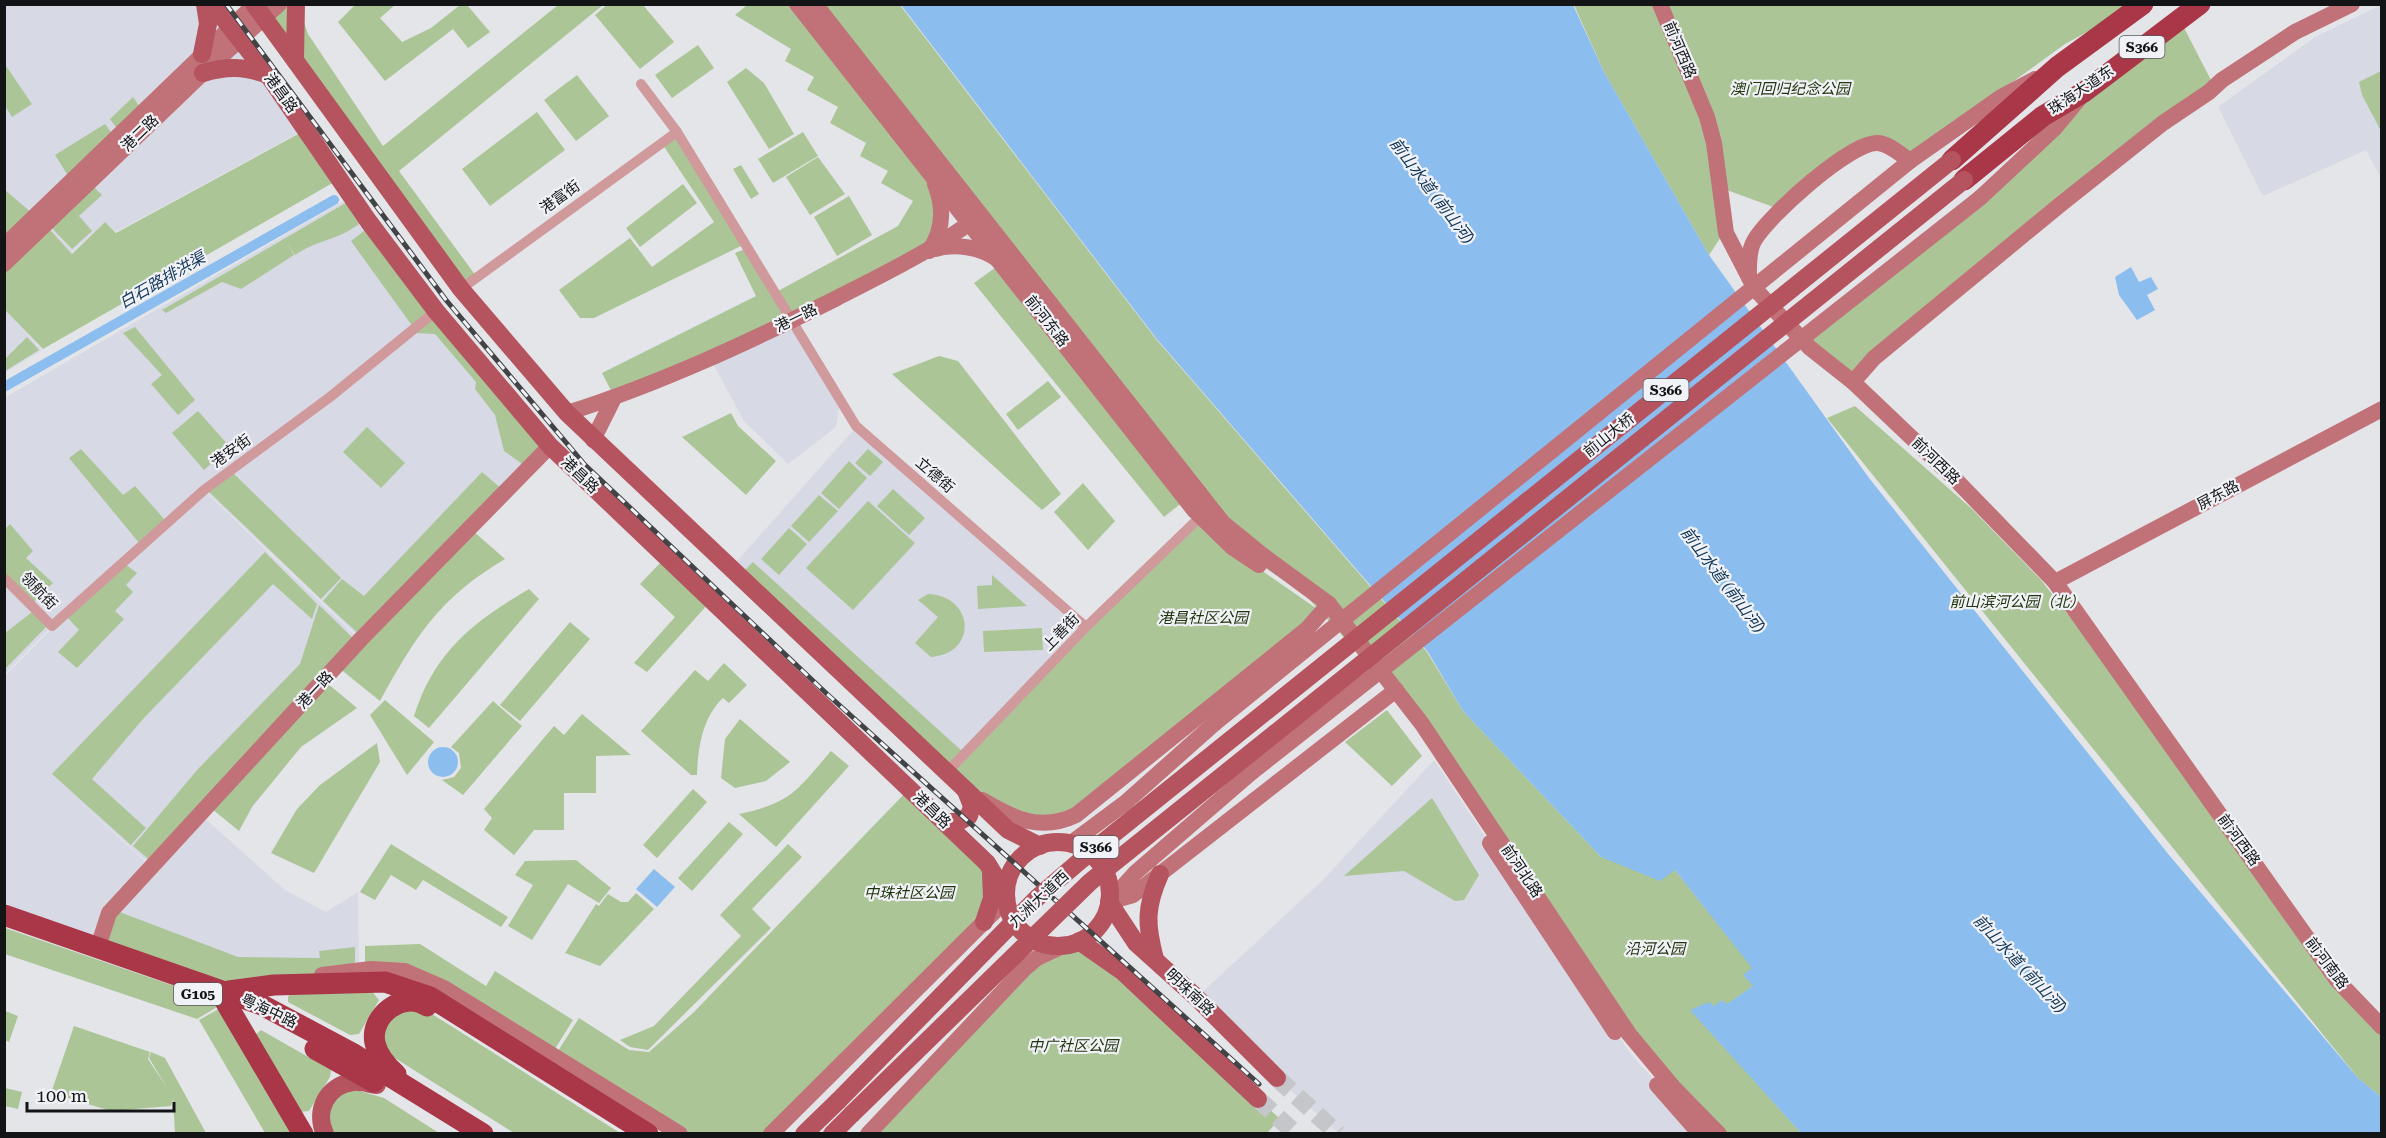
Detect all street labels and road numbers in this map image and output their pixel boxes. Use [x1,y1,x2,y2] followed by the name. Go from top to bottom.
[1660,19,1700,81] street label: 前河西路
[2120,36,2164,58] road number: S366
[2045,62,2117,118] street label: 珠海大道东
[260,70,302,116] street label: 港昌路
[118,111,162,155] street label: 港二路
[537,176,583,218] street label: 港富街
[1021,292,1073,350] street label: 前河东路
[772,300,820,336] street label: 港一路
[1644,379,1688,401] road number: S366
[1580,409,1638,461] street label: 前山大桥
[208,430,254,472] street label: 港安街
[1908,434,1964,488] street label: 前河西路
[558,453,602,497] street label: 港昌路
[912,453,958,497] street label: 立德街
[2194,476,2242,514] street label: 屏东路
[17,569,61,613] street label: 领航街
[1039,610,1083,654] street label: 上善街
[293,667,337,713] street label: 港一路
[910,788,954,832] street label: 港昌路
[2214,810,2264,870] street label: 前河西路
[1074,836,1118,858] road number: S366
[1498,841,1546,901] street label: 前河北路
[1005,867,1073,931] street label: 九洲大道西
[2302,934,2352,992] street label: 前河南路
[1162,965,1218,1019] street label: 明珠南路
[174,983,222,1005] road number: G105
[238,990,300,1032] street label: 粤海中路

